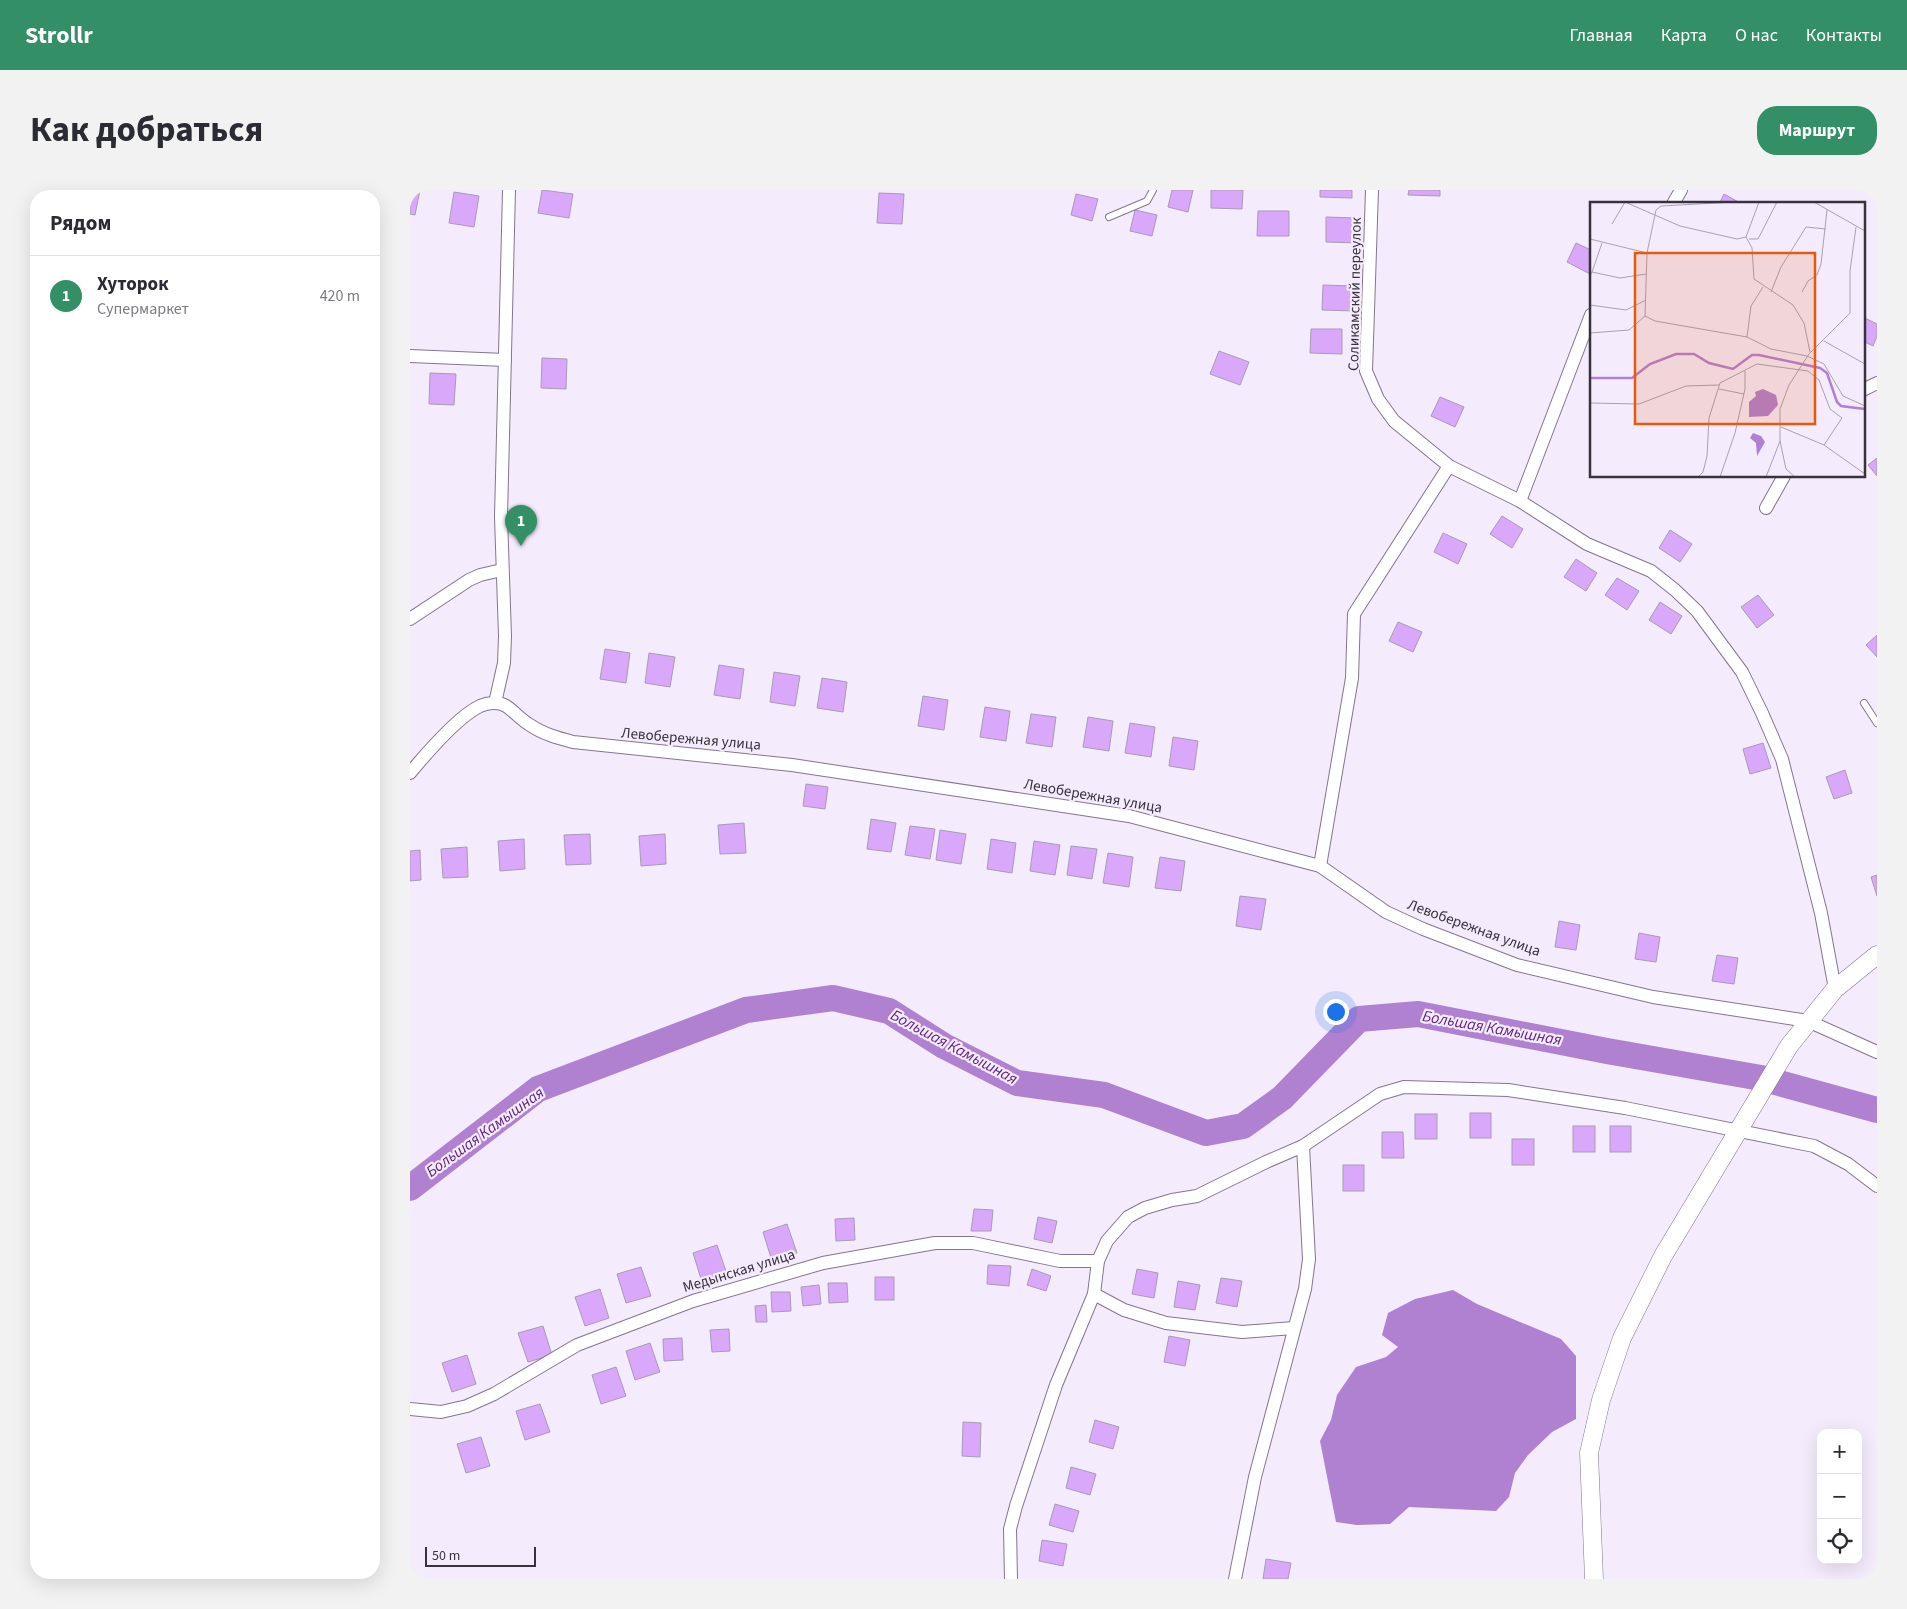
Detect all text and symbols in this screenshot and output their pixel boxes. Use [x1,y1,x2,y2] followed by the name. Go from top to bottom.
[25,18,93,53] text: Strollr
[1570,23,1633,48] text: Главная
[1661,23,1707,48] text: Карта
[1735,23,1778,48] text: О нас
[1806,23,1882,48] text: Контакты
[30,105,263,155] text: Как добраться
[1757,106,1877,155] button: Маршрут
[1590,202,1864,478] inset map
[50,208,111,238] text: Рядом
[1343,216,1367,371] street label: Соликамский переулок
[97,271,169,298] text: Хуторок
[62,285,70,307] text: 1
[320,285,360,307] text: 420 m
[97,298,189,320] text: Супермаркет
[505,505,537,546] pin: 1
[620,722,762,756] street label: Левобережная улица
[1022,773,1164,819] street label: Левобережная улица
[1404,894,1544,962] street label: Левобережная улица
[1323,999,1349,1025] your location
[887,1004,1022,1090] water label: Большая Камышная
[1421,1005,1564,1051] water label: Большая Камышная
[422,1082,549,1182] water label: Большая Камышная
[680,1244,798,1298] street label: Медынская улица
[1817,1429,1862,1564] map controls
[1817,1429,1862,1474] button: +
[1817,1474,1862,1519] button: −
[1817,1519,1862,1564] button: locate
[425,1544,536,1567] scale bar
[432,1546,460,1566] text: 50 m

